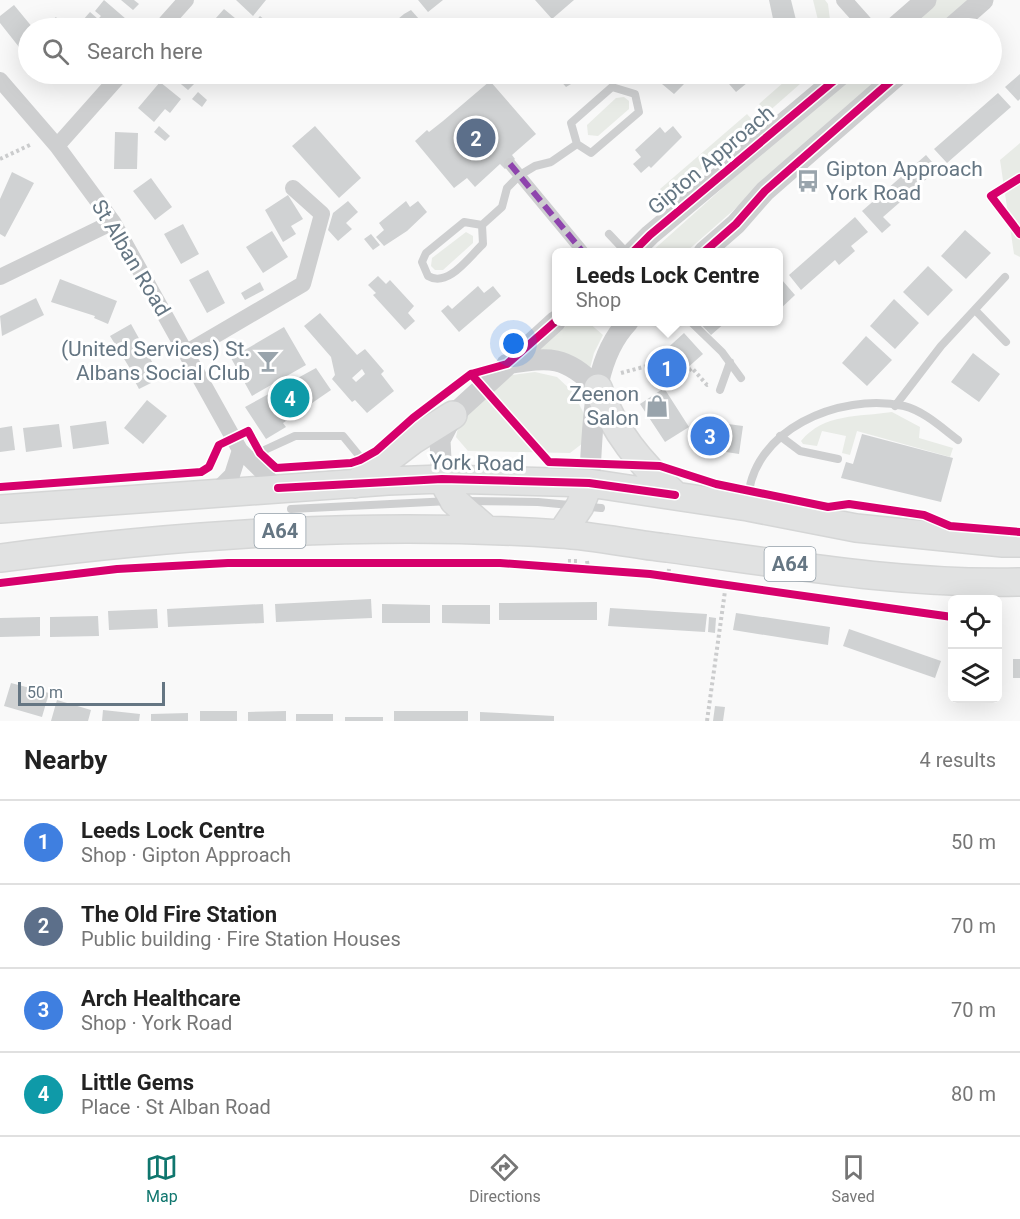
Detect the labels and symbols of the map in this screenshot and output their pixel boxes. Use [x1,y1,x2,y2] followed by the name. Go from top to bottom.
[643,100,779,220] street label: Gipton Approach
[456,116,496,160] pin: 2
[826,157,983,205] place label: Gipton Approach York Road
[795,168,821,194] bus stop icon: Gipton Approach York Road
[87,195,175,321] street label: St Alban Road
[499,329,528,358] your location
[61,337,250,385] place label: (United Services) St. Albans Social Club
[648,346,686,391] pin: 1
[255,348,281,374] bar icon: (United Services) St. Albans Social Club
[270,376,310,420] pin: 4
[569,382,639,430] place label: Zeenon Salon
[644,393,670,419] shop icon: Zeenon Salon
[690,414,730,458] pin: 3
[429,450,525,476] street label: York Road
[254,514,306,548] road number: A64
[764,547,816,581] road number: A64
[18,679,165,706] scale bar

